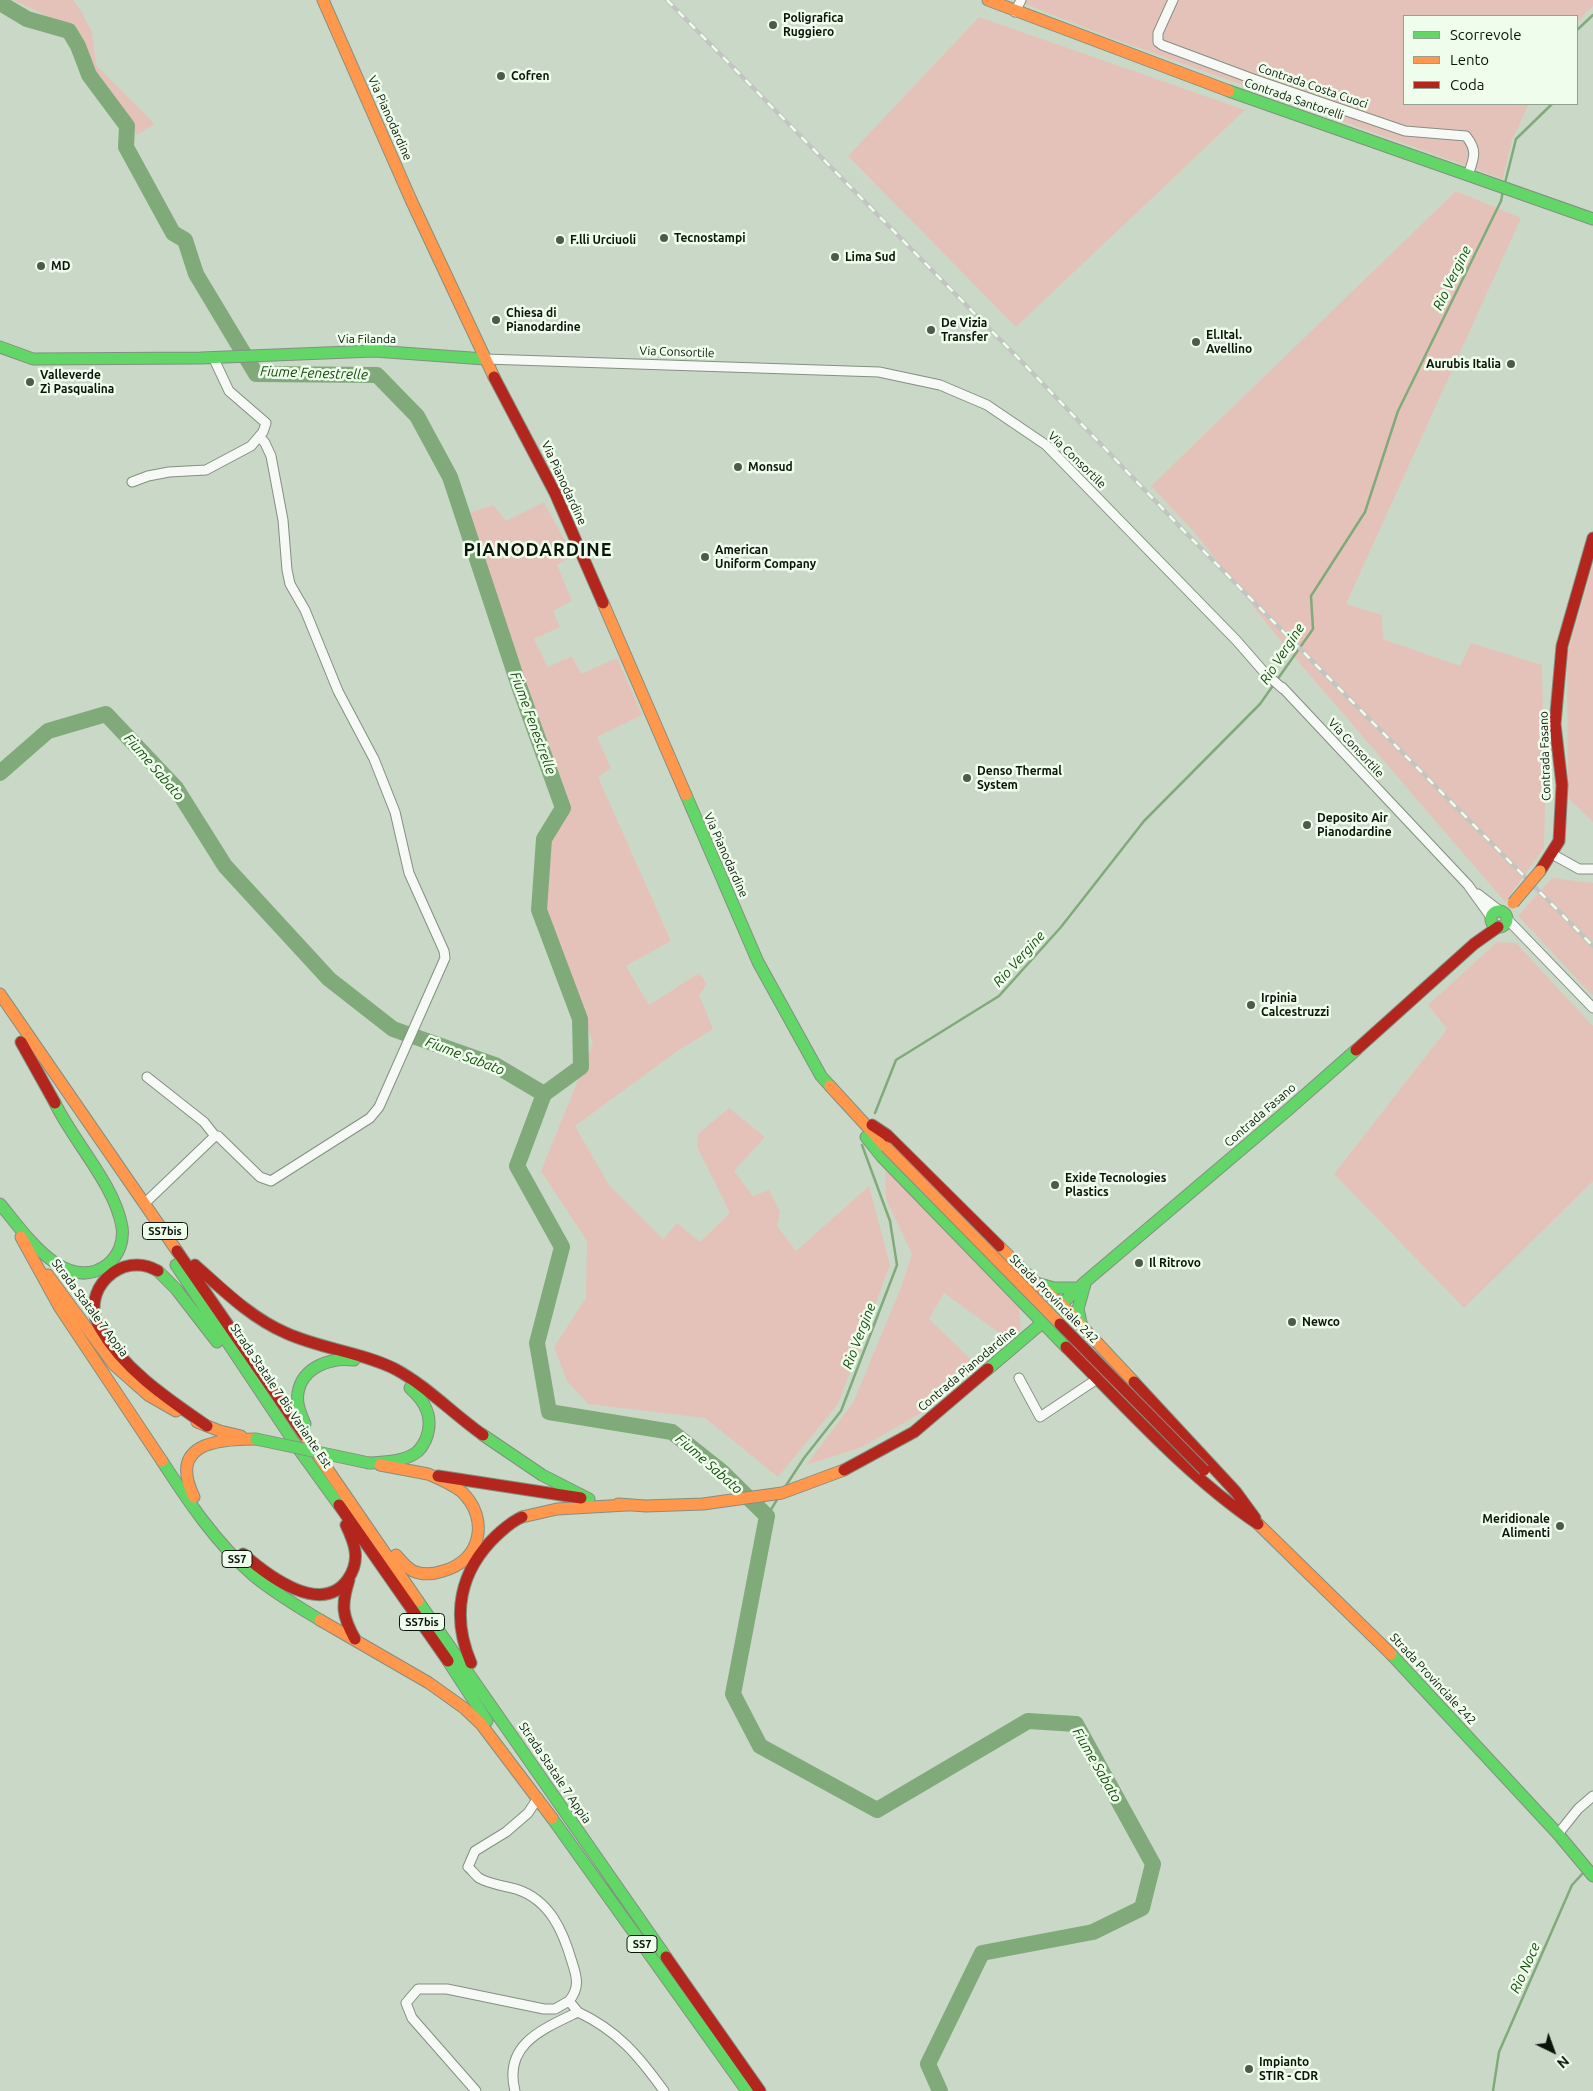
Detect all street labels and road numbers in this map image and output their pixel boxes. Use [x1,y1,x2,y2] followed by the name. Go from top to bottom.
[1256,60,1370,112] street label: Contrada Costa Cuoci
[365,73,415,163] street label: Via Pianodardine
[1243,75,1345,123] street label: Contrada Santorelli
[338,332,396,346] street label: Via Filanda
[639,343,715,361] street label: Via Consortile
[1045,429,1109,491] street label: Via Consortile
[538,439,590,527] street label: Via Pianodardine
[1536,711,1554,801] street label: Contrada Fasano
[1325,716,1387,780] street label: Via Consortile
[701,810,751,900] street label: Via Pianodardine
[1221,1080,1299,1150] street label: Contrada Fasano
[142,1222,188,1240] road number: SS7bis
[1007,1252,1101,1346] street label: Strada Provinciale 242
[49,1256,131,1360] street label: Strada Statale 7 Appia
[227,1321,335,1471] street label: Strada Statale 7 Bis Variante Est
[915,1324,1019,1414] street label: Contrada Pianodardine
[222,1550,252,1568] road number: SS7
[400,1614,444,1630] road number: SS7bis
[1387,1630,1479,1728] street label: Strada Provinciale 242
[516,1720,594,1826] street label: Strada Statale 7 Appia
[627,1936,657,1952] road number: SS7

